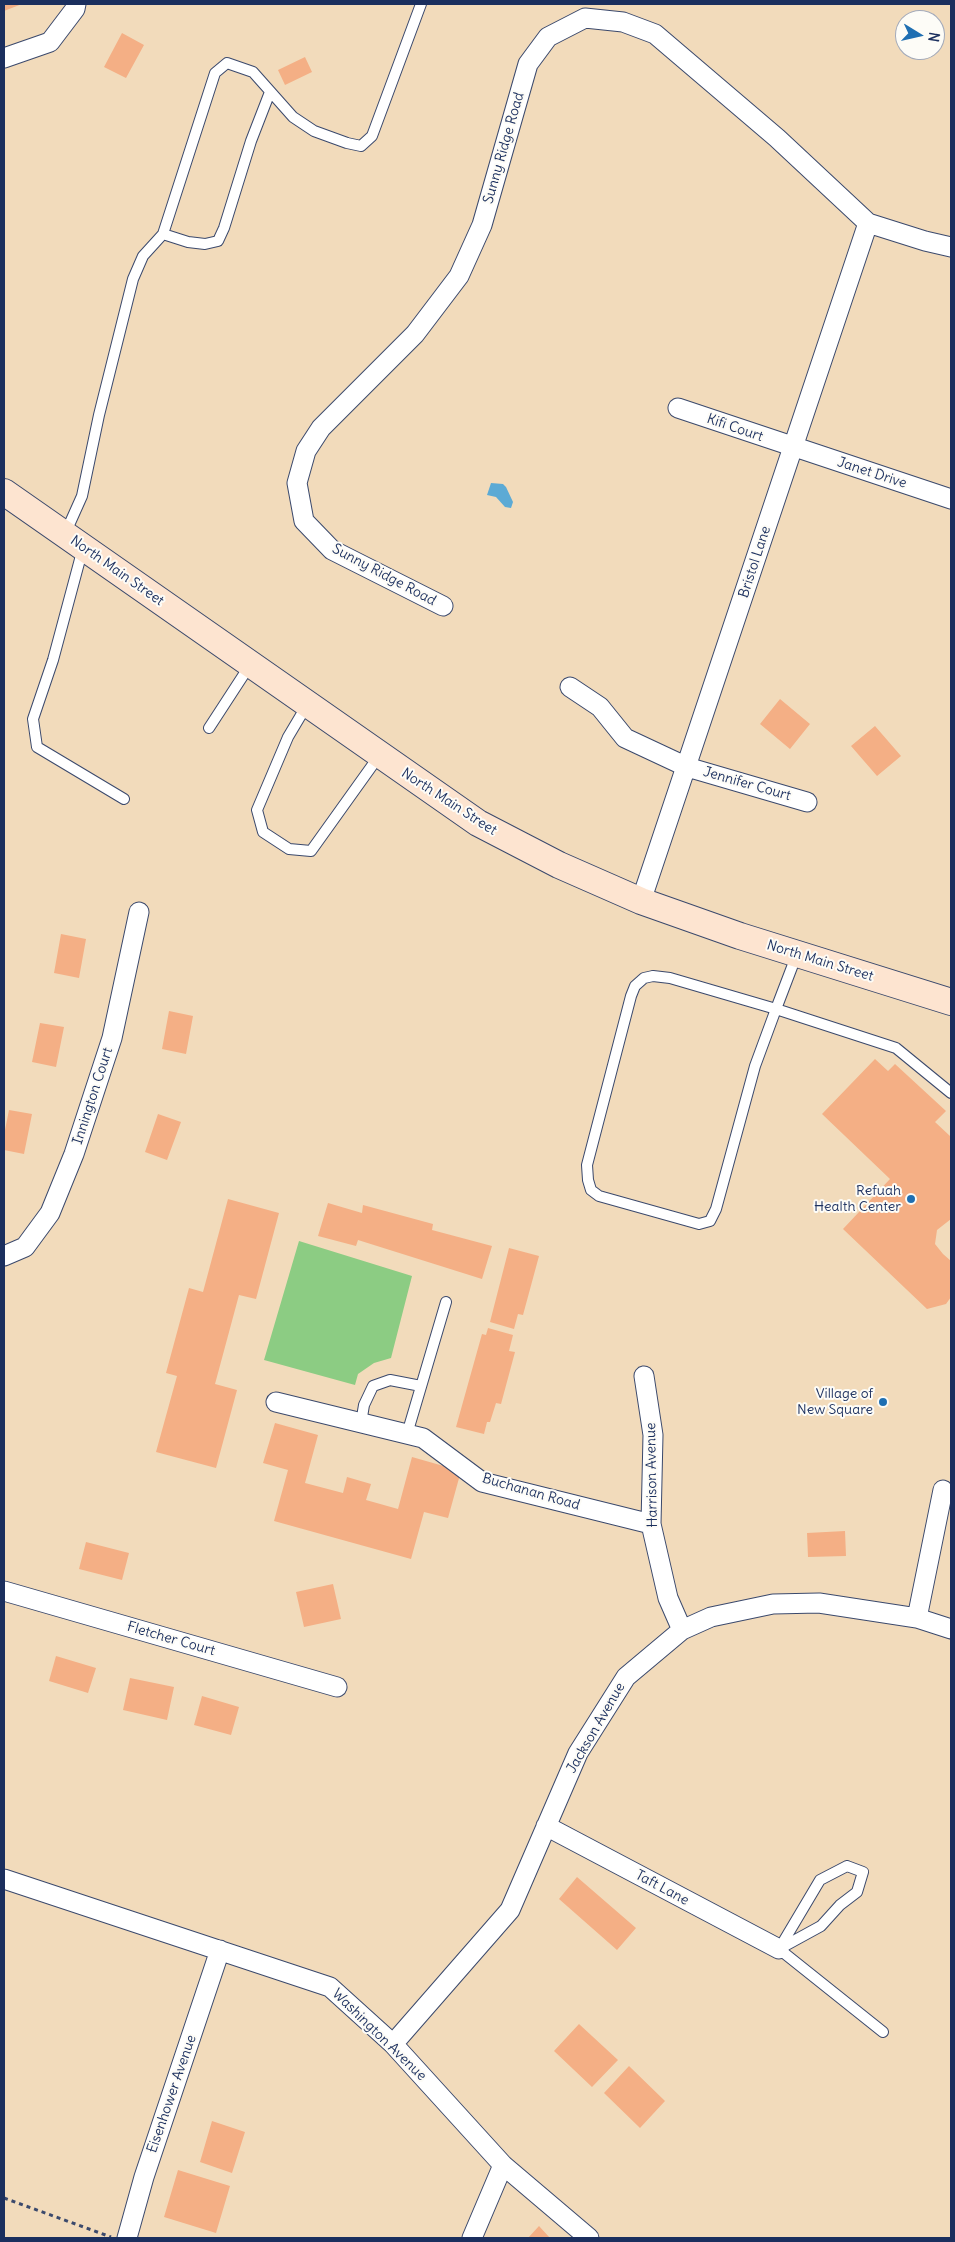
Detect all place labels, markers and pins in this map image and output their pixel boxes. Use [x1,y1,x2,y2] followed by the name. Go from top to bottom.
[814,1183,901,1216] place label: Refuah Health Center
[905,1193,917,1205] marker: Refuah Health Center
[797,1386,873,1418] place label: Village of New Square
[877,1396,889,1408] marker: Village of New Square

